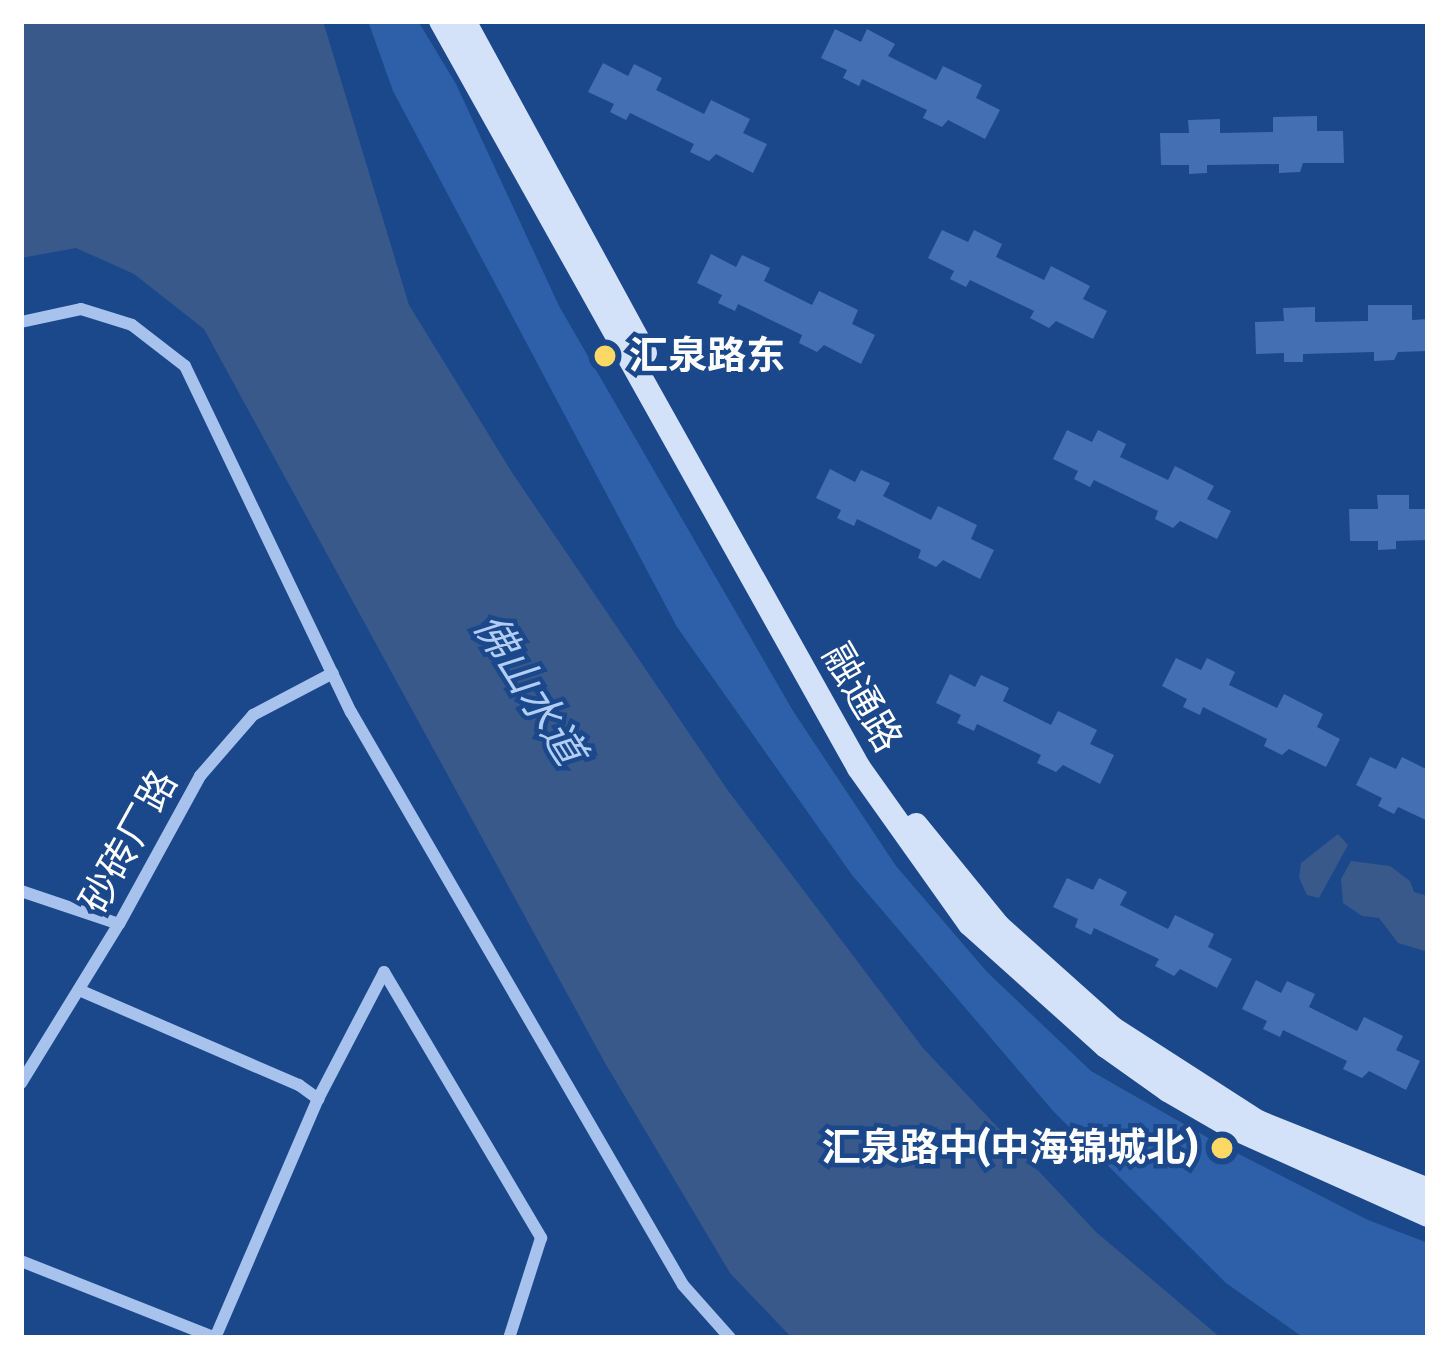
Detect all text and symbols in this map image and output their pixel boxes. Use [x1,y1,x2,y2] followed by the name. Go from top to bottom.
[629,333,785,379] place label: 汇泉路东
[592,343,618,369] marker: 汇泉路东
[463,604,595,774] water label: 佛山水道
[812,636,912,760] street label: 融通路
[71,762,187,922] street label: 砂砖厂路
[822,1125,1198,1171] place label: 汇泉路中(中海锦城北)
[1209,1135,1235,1161] marker: 汇泉路中(中海锦城北)

